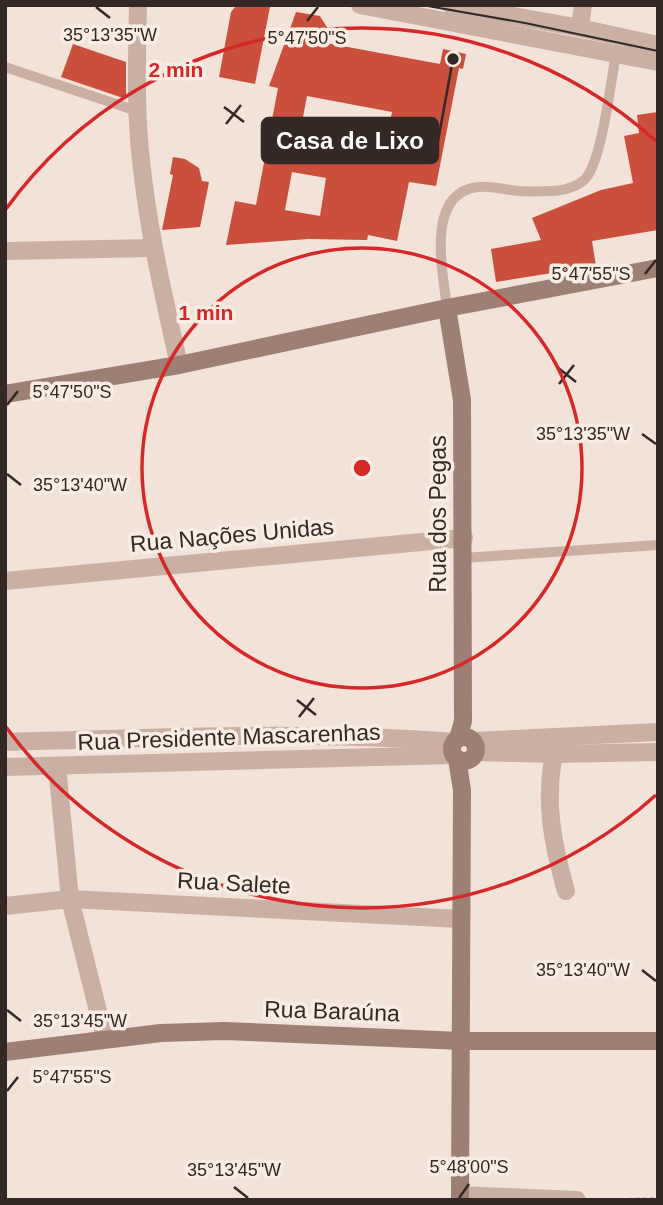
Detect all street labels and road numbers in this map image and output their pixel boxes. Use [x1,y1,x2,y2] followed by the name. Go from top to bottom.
[425,435,451,593] street label: Rua dos Pegas
[129,513,335,557] street label: Rua Nações Unidas
[77,719,381,755] street label: Rua Presidente Mascarenhas
[176,867,292,899] street label: Rua Salete
[264,996,400,1026] street label: Rua Baraúna

